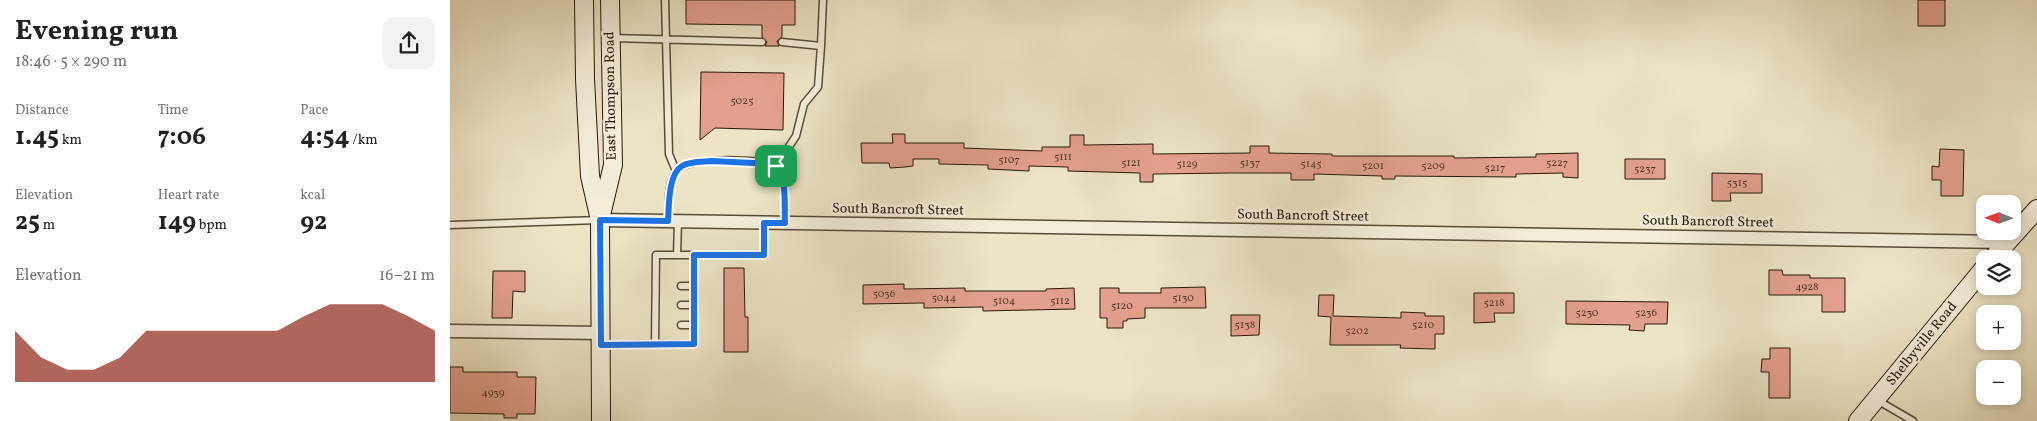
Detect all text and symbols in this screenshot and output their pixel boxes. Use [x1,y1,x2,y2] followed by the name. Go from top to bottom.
[15,12,179,51] text: Evening run
[383,17,435,69] button: share
[600,31,622,161] street label: East Thompson Road
[15,51,127,73] text: 18:46 · 5 × 290 m
[731,94,753,109] house number: 5025
[15,101,69,120] text: Distance
[158,101,188,120] text: Time
[300,101,328,120] text: Pace
[15,120,59,155] text: 1.45
[158,120,206,155] text: 7:06
[300,120,350,155] text: 4:54
[59,131,82,150] text: km
[350,131,378,150] text: /km
[755,145,797,187] pin
[1054,150,1072,165] house number: 5111
[762,152,790,180] icon: arrive
[998,153,1020,168] house number: 5107
[1121,156,1141,171] house number: 5121
[1240,156,1260,171] house number: 5137
[1546,156,1568,171] house number: 5227
[1176,157,1198,172] house number: 5129
[1300,157,1322,172] house number: 5145
[1362,159,1384,174] house number: 5201
[1421,159,1445,174] house number: 5209
[1485,161,1505,176] house number: 5217
[1634,162,1656,177] house number: 5237
[1727,176,1747,191] house number: 5315
[15,186,73,205] text: Elevation
[158,186,219,205] text: Heart rate
[300,186,325,205] text: kcal
[1976,195,2021,240] north arrow
[1976,195,2021,405] map controls
[832,199,964,221] street label: South Bancroft Street
[15,205,40,240] text: 25
[158,205,196,240] text: 149
[300,205,327,240] text: 92
[1237,205,1369,227] street label: South Bancroft Street
[1642,211,1774,233] street label: South Bancroft Street
[40,216,55,235] text: m
[196,216,227,235] text: bpm
[1976,250,2021,295] button: layers
[15,265,82,287] text: Elevation
[379,265,435,287] text: 16–21 m
[1795,280,1819,295] house number: 4928
[873,287,896,302] house number: 5036
[932,291,957,306] house number: 5044
[1172,291,1194,306] house number: 5130
[993,294,1016,309] house number: 5104
[1050,294,1070,309] house number: 5112
[1483,296,1505,311] house number: 5218
[1882,298,1962,390] street label: Shelbyville Road
[1111,299,1133,314] house number: 5120
[1976,305,2021,350] button: +
[1576,306,1599,321] house number: 5230
[1635,306,1657,321] house number: 5236
[1235,318,1256,333] house number: 5138
[1412,318,1434,333] house number: 5210
[1345,324,1369,339] house number: 5202
[1976,360,2021,405] button: −
[482,386,505,401] house number: 4939

